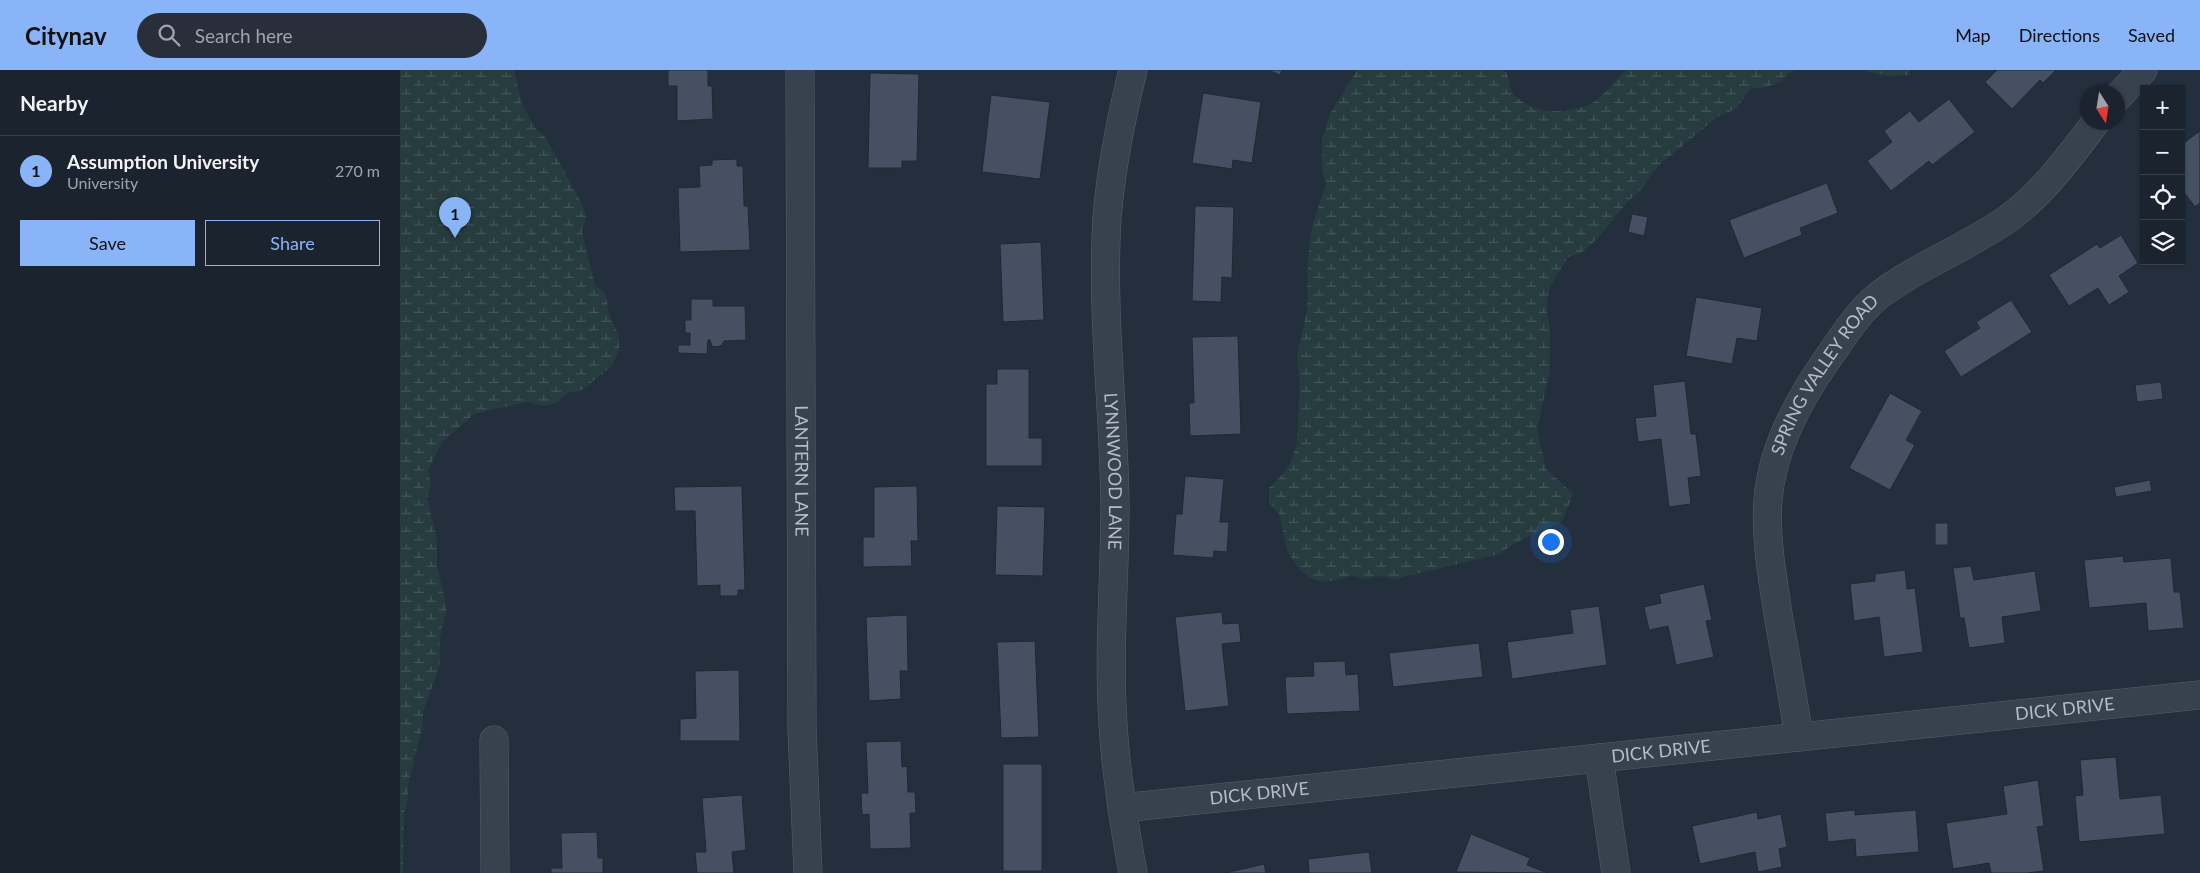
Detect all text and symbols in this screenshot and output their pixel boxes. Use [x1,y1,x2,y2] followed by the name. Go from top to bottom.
[137,13,487,58] search box
[25,21,107,50] text: Citynav
[155,21,183,49] icon: search
[195,24,293,47] text: Search here
[1955,24,1991,46] text: Map
[2019,24,2100,46] text: Directions
[2128,24,2175,46] text: Saved
[2080,85,2125,130] north arrow
[2140,85,2185,265] map controls
[2140,85,2185,130] button: +
[20,90,88,115] text: Nearby
[2140,130,2185,175] button: −
[67,150,259,173] text: Assumption University
[31,161,41,180] text: 1
[335,161,380,180] text: 270 m
[67,173,138,192] text: University
[2140,175,2185,220] button: locate
[439,197,471,238] pin: 1
[20,220,195,266] button: Save
[205,220,380,266] button: Share
[2140,220,2185,265] button: layers
[1766,289,1882,458] street label: SPRING VALLEY ROAD
[1100,392,1127,550] street label: LYNNWOOD LANE
[791,405,813,537] street label: LANTERN LANE
[1538,529,1564,555] your location
[2014,692,2116,724] street label: DICK DRIVE
[1610,734,1712,767] street label: DICK DRIVE
[1208,776,1310,809] street label: DICK DRIVE

